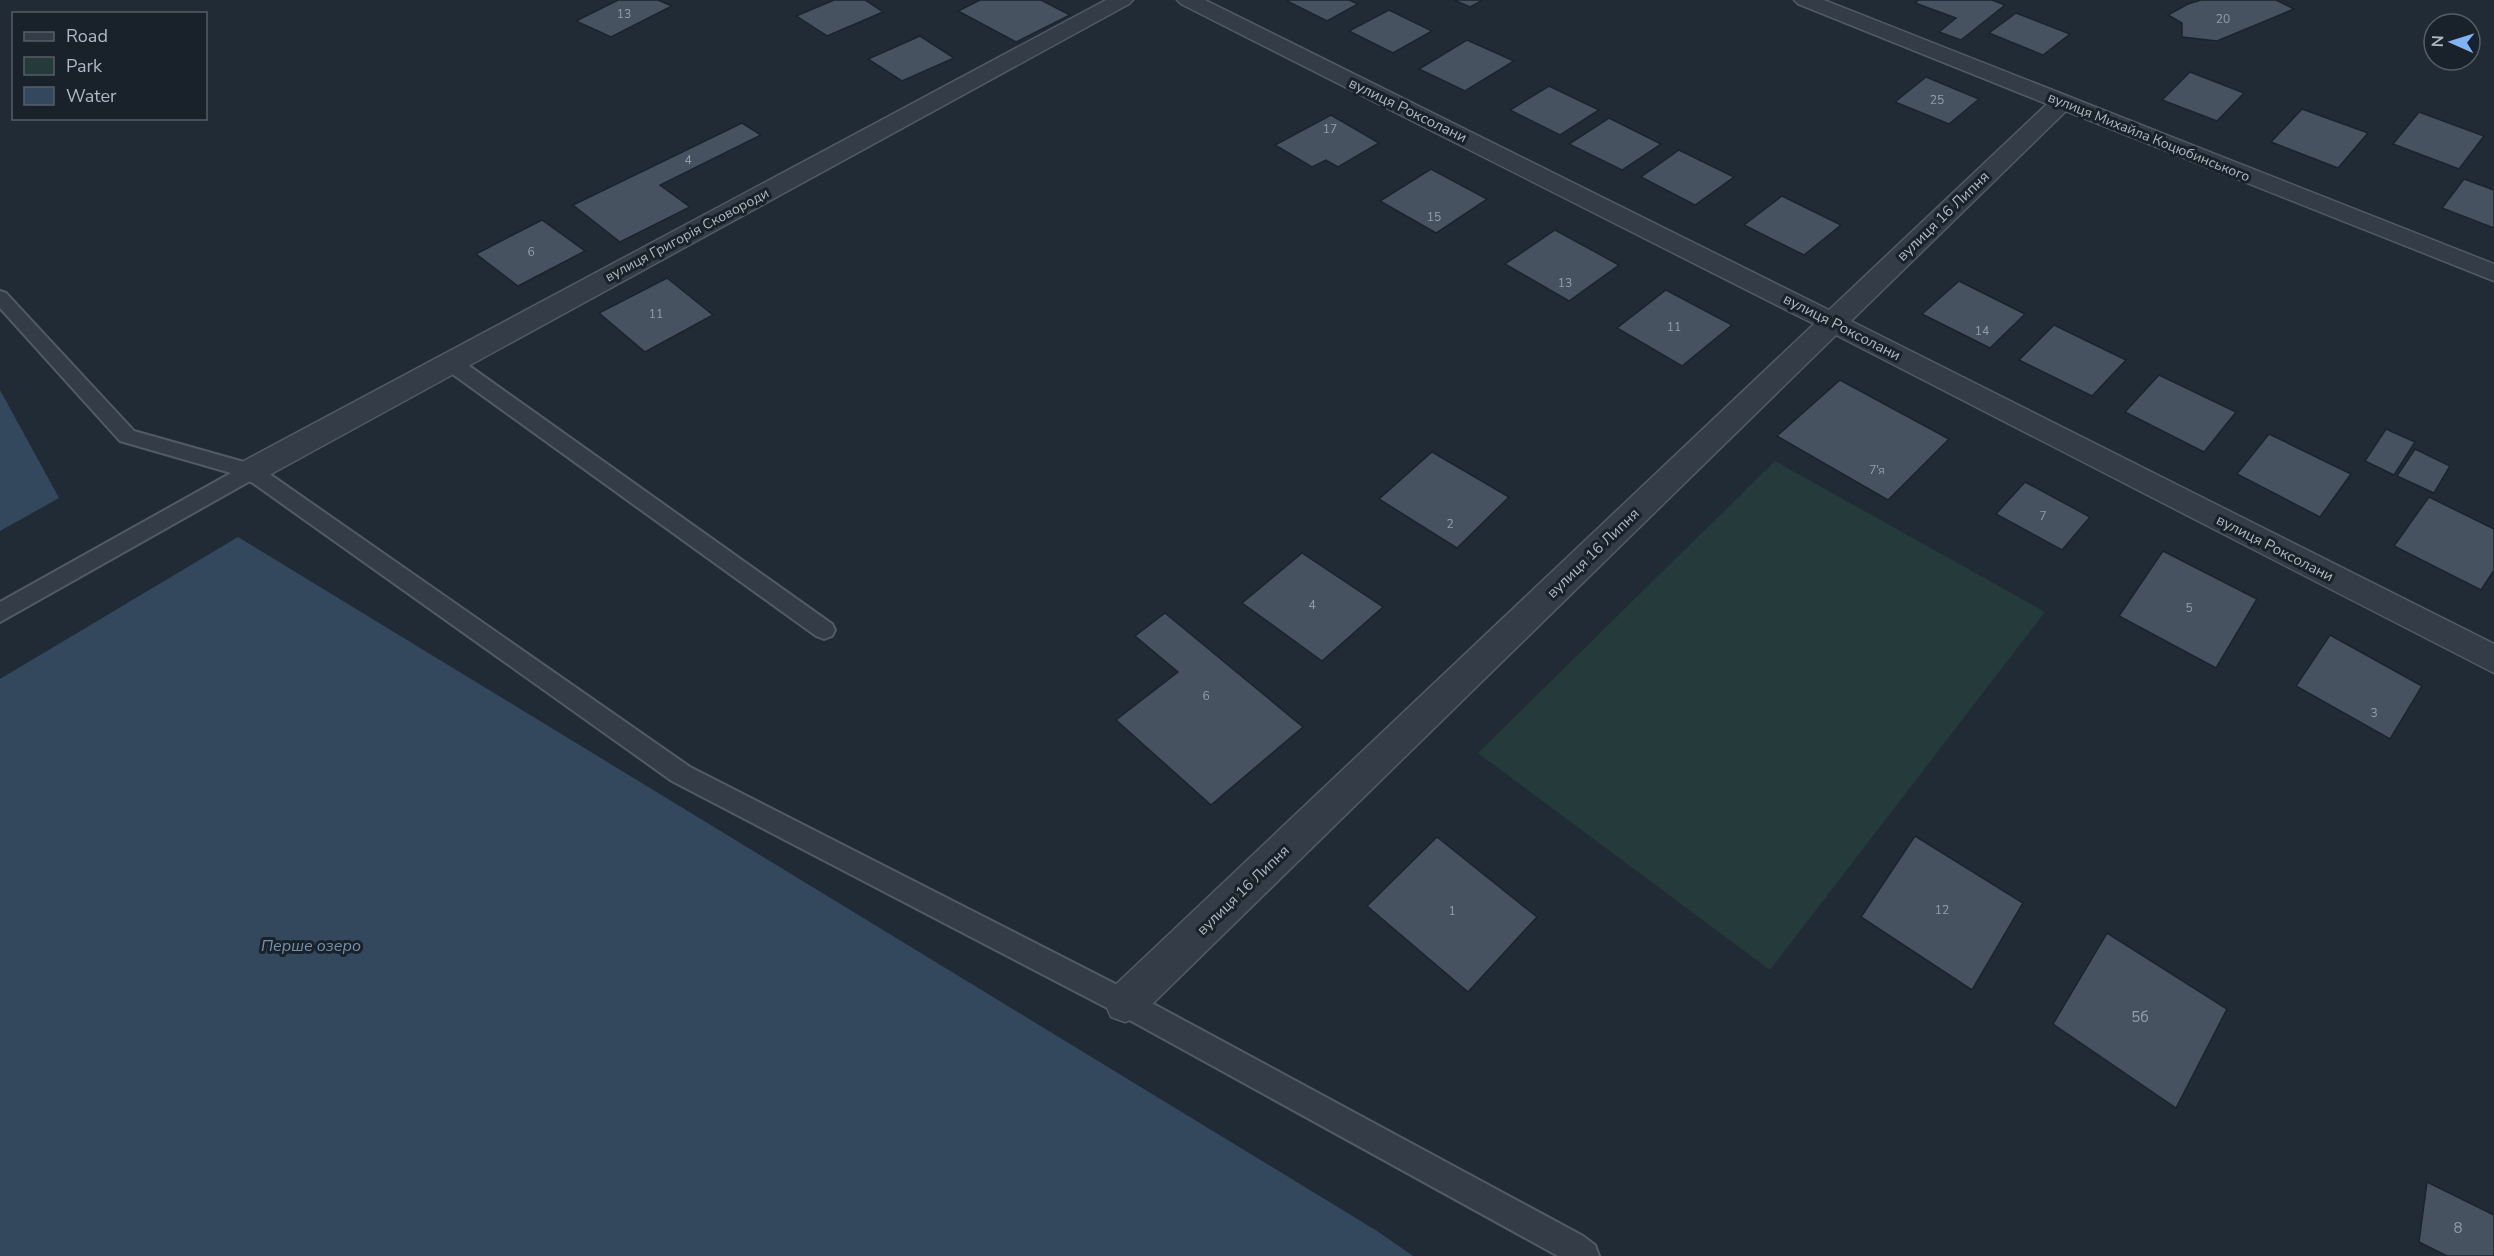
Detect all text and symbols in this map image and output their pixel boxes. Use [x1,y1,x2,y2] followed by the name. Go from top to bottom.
[617,6,631,22] house number: 13
[2216,11,2230,27] house number: 20
[12,12,207,120] legend
[2422,12,2482,72] north arrow
[66,24,108,48] text: Road
[2427,35,2449,48] text: N
[66,54,103,78] text: Park
[1346,73,1470,147] street label: вулиця Роксолани
[66,84,117,108] text: Water
[2045,88,2253,186] street label: вулиця Михайла Коцюбинського
[1930,92,1944,108] house number: 25
[1323,121,1337,137] house number: 17
[684,152,692,168] house number: 4
[1892,167,1994,265] street label: вулиця 16 Липня
[602,184,772,286] street label: вулиця Григорія Сковороди
[1427,209,1441,225] house number: 15
[527,244,535,260] house number: 6
[1558,275,1572,291] house number: 13
[1780,289,1904,365] street label: вулиця Роксолани
[649,306,663,322] house number: 11
[1667,319,1681,335] house number: 11
[1975,323,1989,339] house number: 14
[1869,462,1885,478] house number: 7'я
[1542,504,1644,602] street label: вулиця 16 Липня
[2039,508,2047,524] house number: 7
[2213,510,2337,586] street label: вулиця Роксолани
[1446,516,1454,532] house number: 2
[1308,597,1316,613] house number: 4
[2185,600,2193,616] house number: 5
[1202,688,1210,704] house number: 6
[2370,705,2378,721] house number: 3
[1192,841,1294,939] street label: вулиця 16 Липня
[1935,902,1949,918] house number: 12
[1448,903,1456,919] house number: 1
[261,935,361,957] water label: Перше озеро
[2131,1007,2149,1027] house number: 5б
[2453,1218,2463,1238] house number: 8

